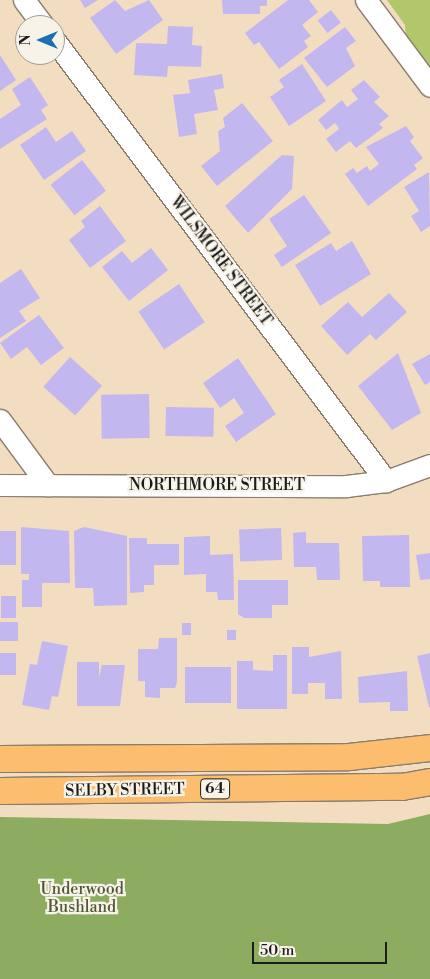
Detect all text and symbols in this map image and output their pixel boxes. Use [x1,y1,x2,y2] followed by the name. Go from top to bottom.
[15,15,65,65] north arrow
[17,34,35,46] text: N
[166,193,276,329] street label: WILSMORE STREET
[129,475,305,495] street label: NORTHMORE STREET
[200,776,230,802] road number: 64
[65,779,185,801] street label: SELBY STREET
[40,879,124,917] park label: Underwood Bushland
[255,932,390,964] scale bar
[260,941,294,960] text: 50 m

